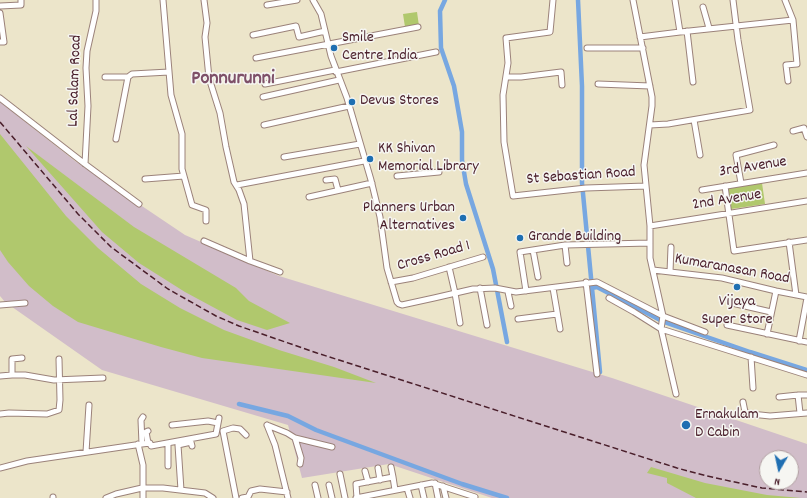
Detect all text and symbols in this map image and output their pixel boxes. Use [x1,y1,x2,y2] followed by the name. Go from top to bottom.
[342,29,417,67] place label: Smile Centre India
[65,35,87,127] street label: Lal Salam Road
[329,43,339,53] marker: Smile Centre India
[191,68,275,92] district label: Ponnurunni
[360,92,439,112] place label: Devus Stores
[347,97,357,107] marker: Devus Stores
[378,140,479,178] place label: KK Shivan Memorial Library
[718,153,788,183] street label: 3rd Avenue
[365,154,375,164] marker: KK Shivan Memorial Library
[526,164,636,190] street label: St Sebastian Road
[691,186,763,216] street label: 2nd Avenue
[363,199,455,237] place label: Planners Urban Alternatives
[458,213,468,223] marker: Planners Urban Alternatives
[528,228,621,248] place label: Grande Building
[515,233,525,243] marker: Grande Building
[395,237,473,277] street label: Cross Road 1
[673,250,791,290] street label: Kumaranasan Road
[732,282,742,292] marker: Vijaya Super Store
[701,293,773,331] place label: Vijaya Super Store
[695,406,759,444] place label: Ernakulam D Cabin
[680,419,692,431] marker: Ernakulam D Cabin
[759,450,799,490] north arrow
[773,473,781,489] text: N

